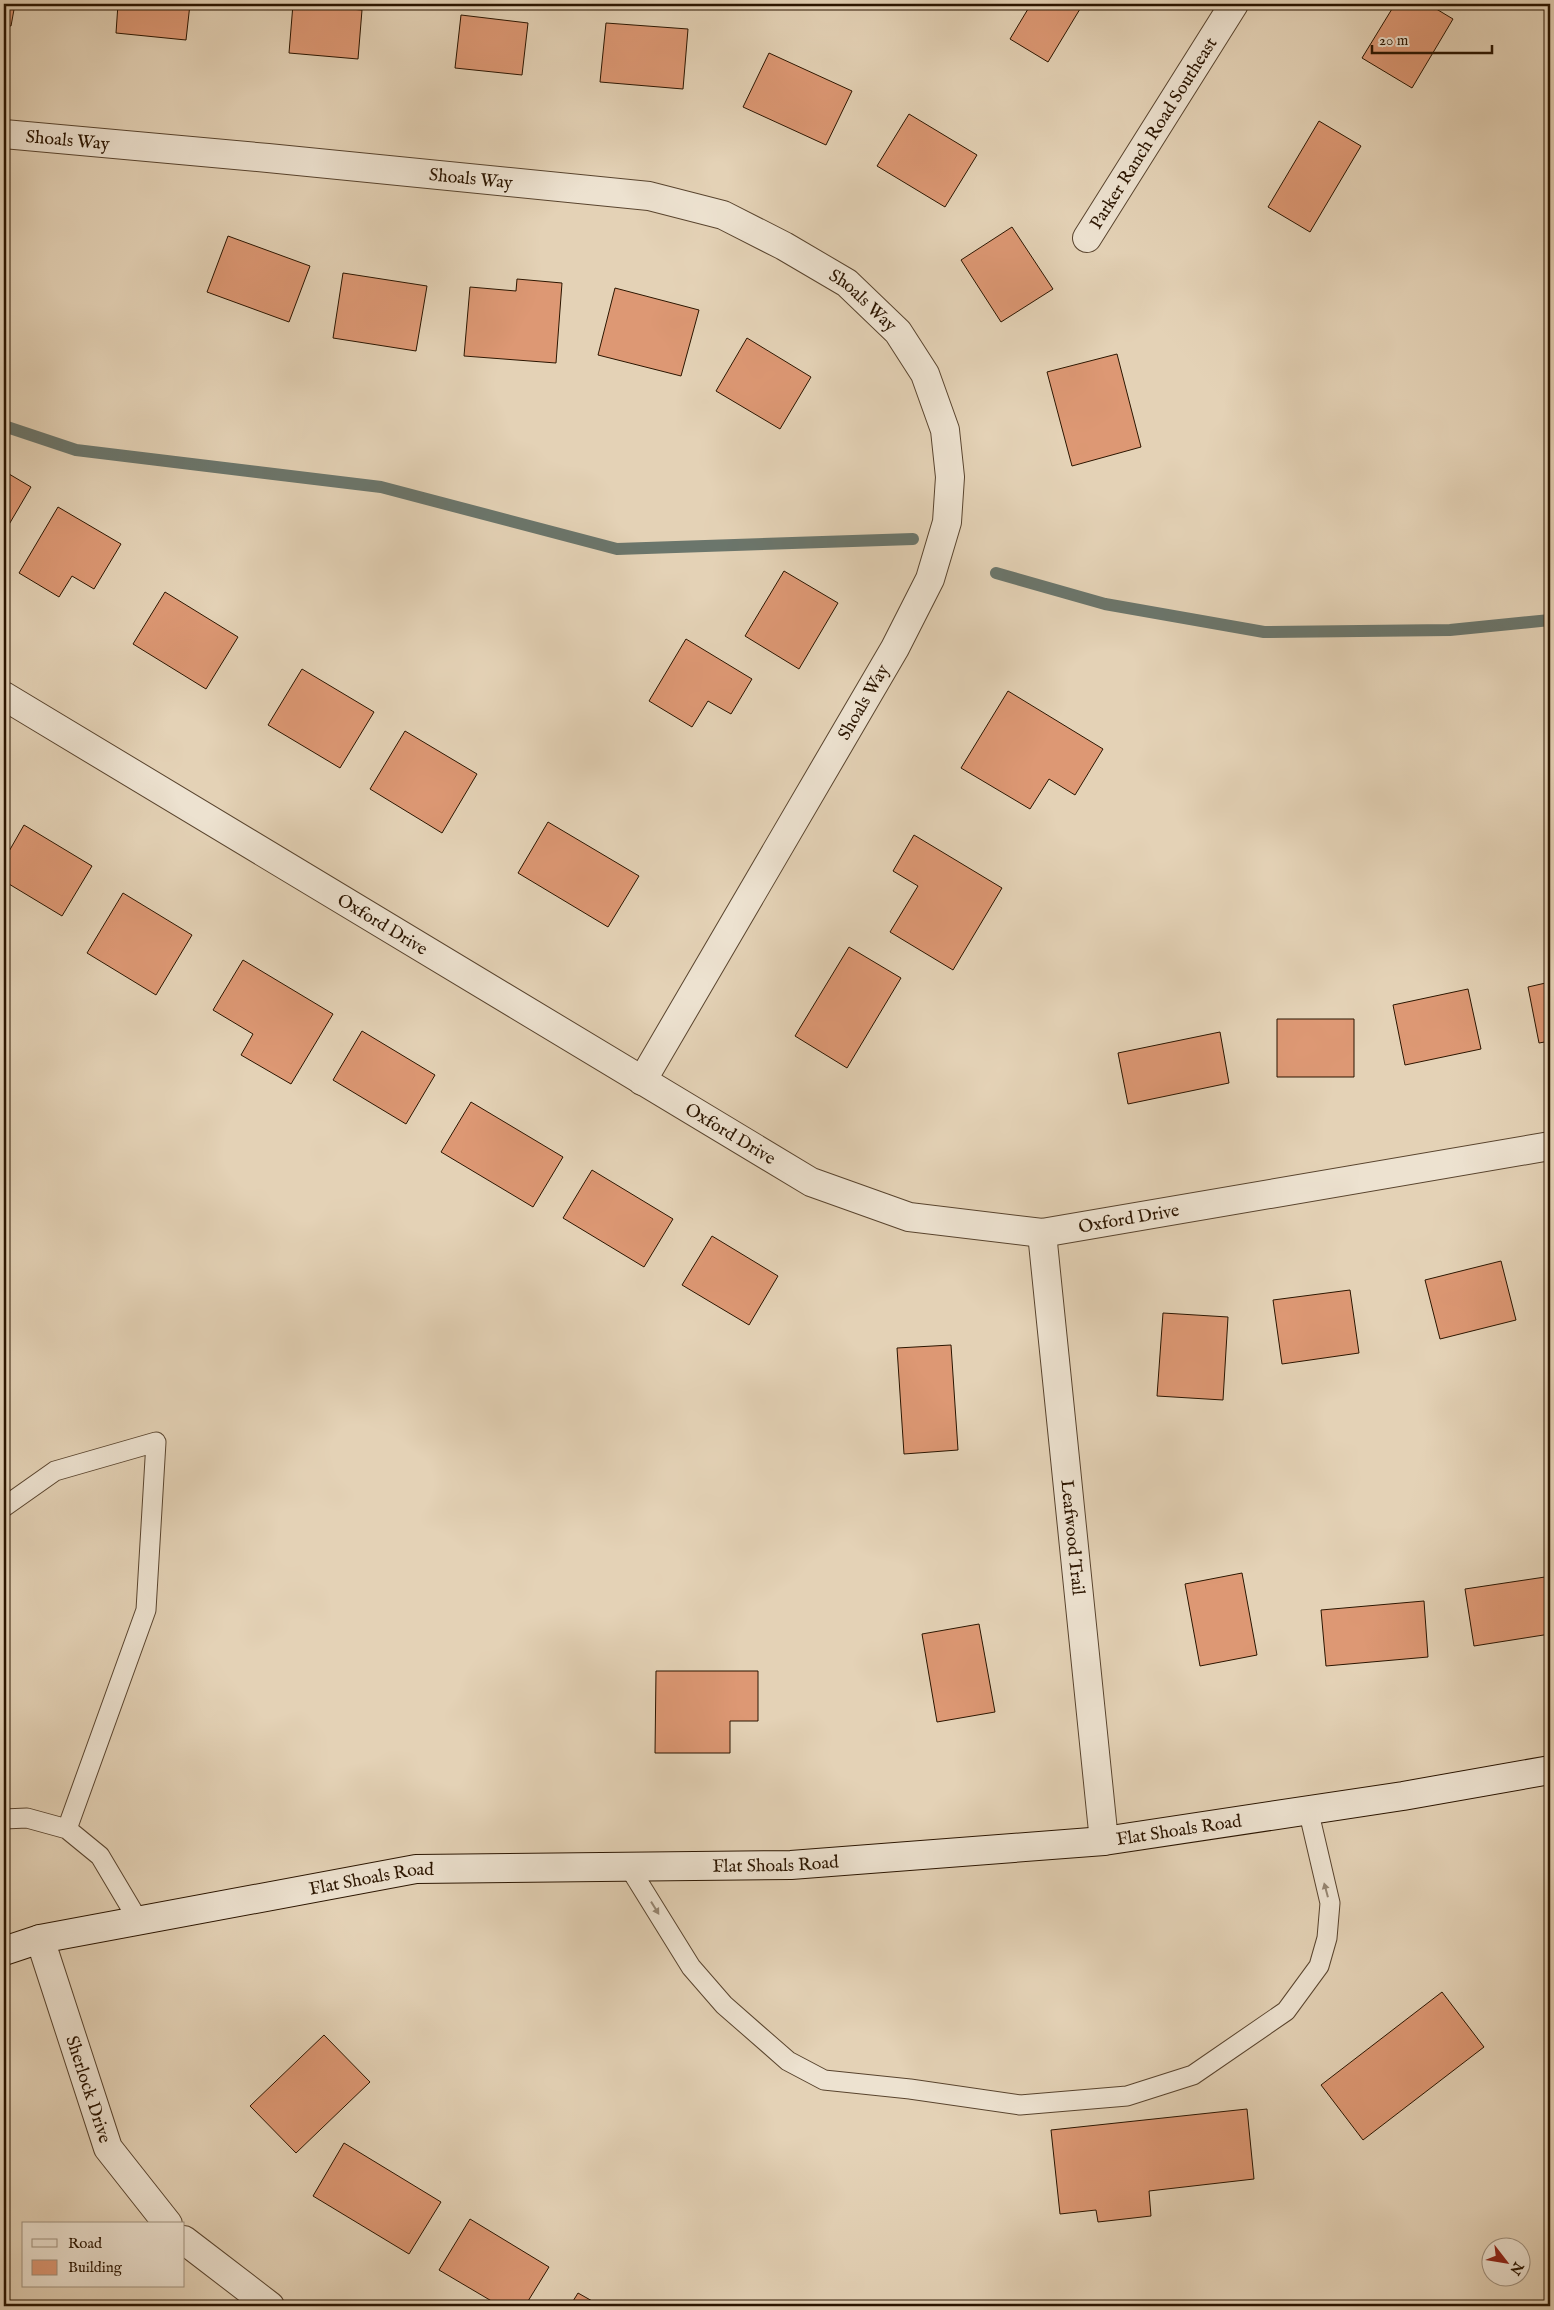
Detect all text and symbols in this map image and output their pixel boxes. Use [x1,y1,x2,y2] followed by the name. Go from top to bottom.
[1372,22,1492,54] scale bar
[1379,31,1409,50] text: 20 m
[1085,34,1223,234] street label: Parker Ranch Road Southeast
[25,126,111,157] street label: Shoals Way
[428,164,514,195] street label: Shoals Way
[824,265,901,338] street label: Shoals Way
[833,661,895,745] street label: Shoals Way
[332,889,431,961] street label: Oxford Drive
[680,1099,779,1171] street label: Oxford Drive
[1077,1200,1181,1240] street label: Oxford Drive
[1054,1479,1089,1597] street label: Leafwood Trail
[1115,1810,1244,1852] street label: Flat Shoals Road
[712,1851,840,1879] street label: Flat Shoals Road
[307,1859,434,1902] street label: Flat Shoals Road
[1322,1883,1330,1898] one-way arrow
[650,1902,659,1915] one-way arrow
[59,2033,116,2146] street label: Sherlock Drive
[22,2222,185,2288] legend
[68,2234,103,2253] text: Road
[1482,2238,1532,2288] north arrow
[1505,2257,1528,2278] text: N
[68,2258,123,2277] text: Building

